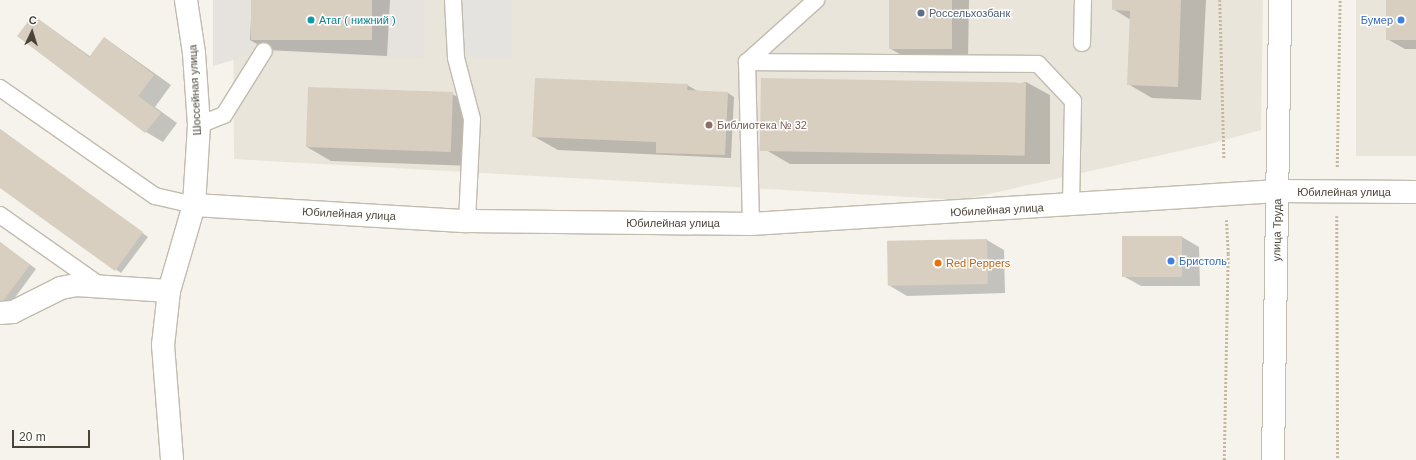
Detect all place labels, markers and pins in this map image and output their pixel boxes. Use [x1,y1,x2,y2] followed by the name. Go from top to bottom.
[929,6,1010,20] place label: Россельхозбанк
[916,8,926,18] marker: Россельхозбанк
[319,13,396,27] place label: Атаг ( нижний )
[1361,13,1393,27] place label: Бумер
[306,15,316,25] marker: Атаг ( нижний )
[1396,15,1406,25] marker: Бумер
[717,118,807,132] place label: Библиотека № 32
[704,120,714,130] marker: Библиотека № 32
[1179,254,1227,268] place label: Бристоль
[946,256,1010,270] place label: Red Peppers
[1166,256,1176,266] marker: Бристоль
[933,258,943,268] marker: Red Peppers

